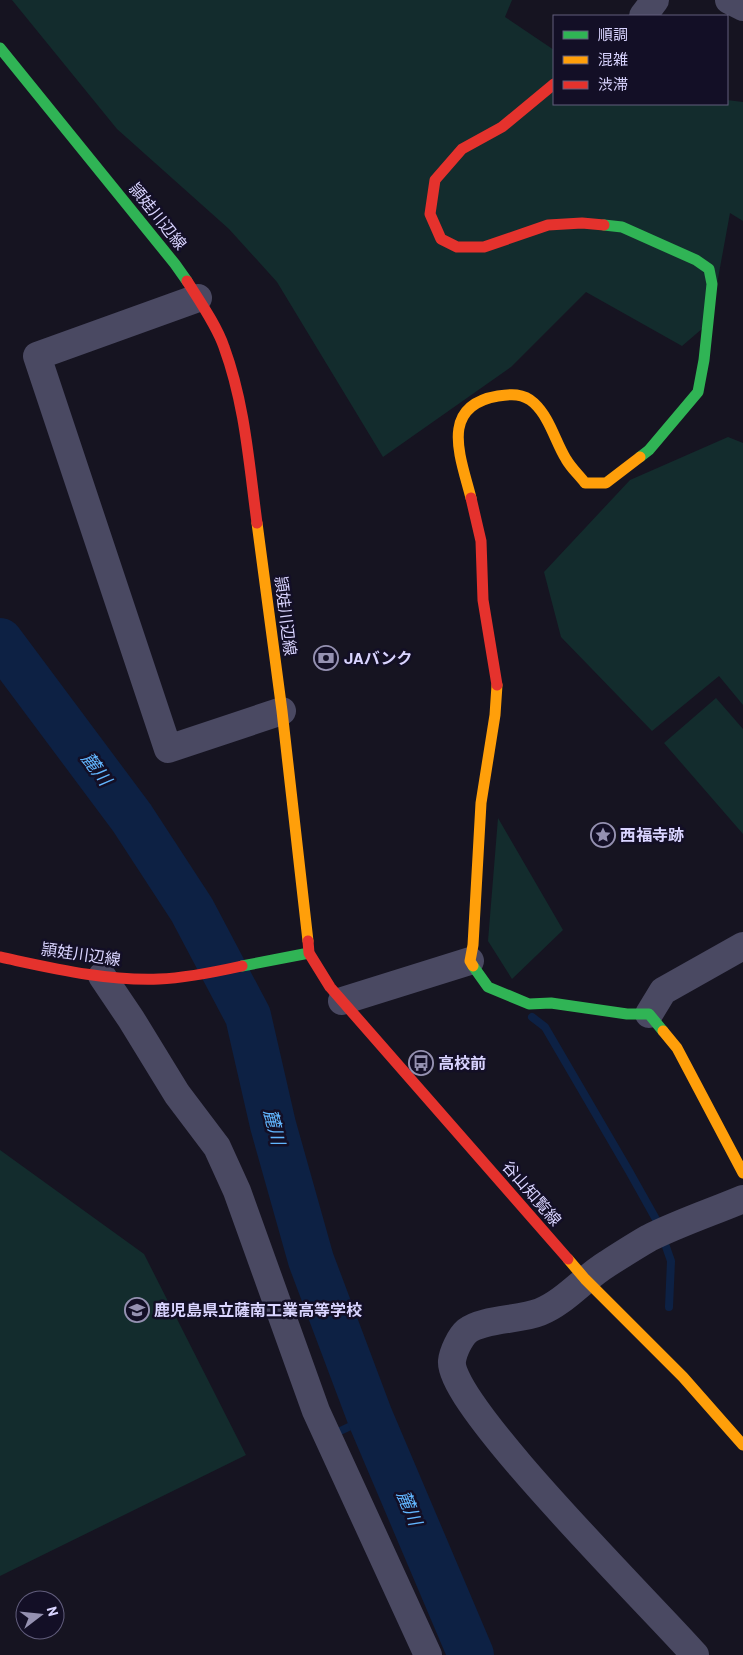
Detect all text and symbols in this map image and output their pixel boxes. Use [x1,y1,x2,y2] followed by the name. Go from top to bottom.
[553,15,728,105] legend
[598,25,628,43] text: 順調
[598,50,628,68] text: 混雑
[598,75,628,93] text: 渋滞
[126,179,191,253] street label: 頴娃川辺線
[272,575,301,657] street label: 頴娃川辺線
[313,645,339,671] bank icon: JAバンク
[344,648,413,667] place label: JAバンク
[77,747,118,791] water label: 麓川
[590,822,616,848] place icon: 西福寺跡
[620,825,684,844] place label: 西福寺跡
[40,939,122,968] street label: 頴娃川辺線
[408,1050,434,1076] bus stop icon: 高校前
[438,1053,486,1072] place label: 高校前
[260,1107,290,1149] water label: 麓川
[499,1156,566,1229] street label: 谷山知覧線
[124,1297,150,1323] school or university icon: 鹿児島県立薩南工業高等学校
[154,1300,362,1319] place label: 鹿児島県立薩南工業高等学校
[393,1487,428,1530] water label: 麓川
[15,1590,65,1640] north arrow
[44,1604,62,1618] text: N

